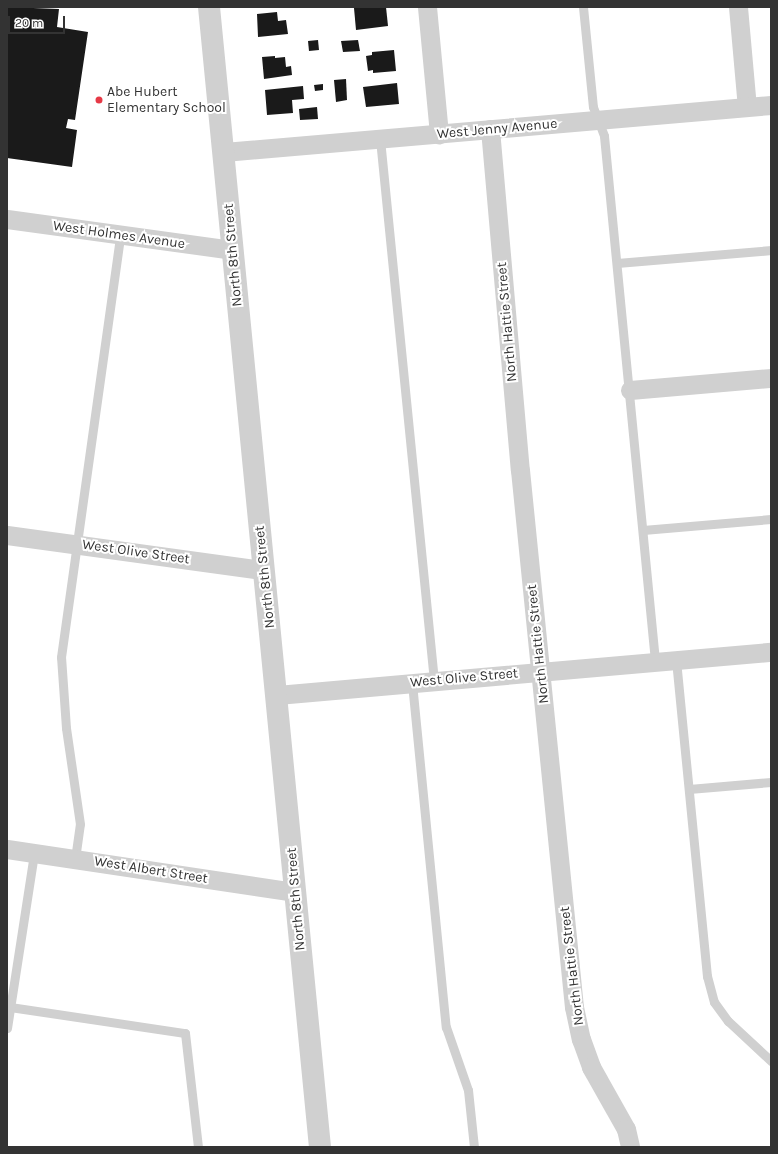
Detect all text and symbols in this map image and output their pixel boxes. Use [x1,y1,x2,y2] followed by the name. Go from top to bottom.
[10,8,67,34] scale bar
[15,16,43,30] text: 20 m
[107,84,226,116] place label: Abe Hubert Elementary School
[94,95,104,105] marker: Abe Hubert Elementary School
[436,115,558,143] street label: West Jenny Avenue
[220,203,246,307] street label: North 8th Street
[52,217,186,253] street label: West Holmes Avenue
[493,261,521,383] street label: North Hattie Street
[251,525,279,629] street label: North 8th Street
[81,536,191,568] street label: West Olive Street
[523,583,553,705] street label: North Hattie Street
[409,665,519,691] street label: West Olive Street
[283,847,309,951] street label: North 8th Street
[93,853,209,887] street label: West Albert Street
[556,905,588,1027] street label: North Hattie Street

